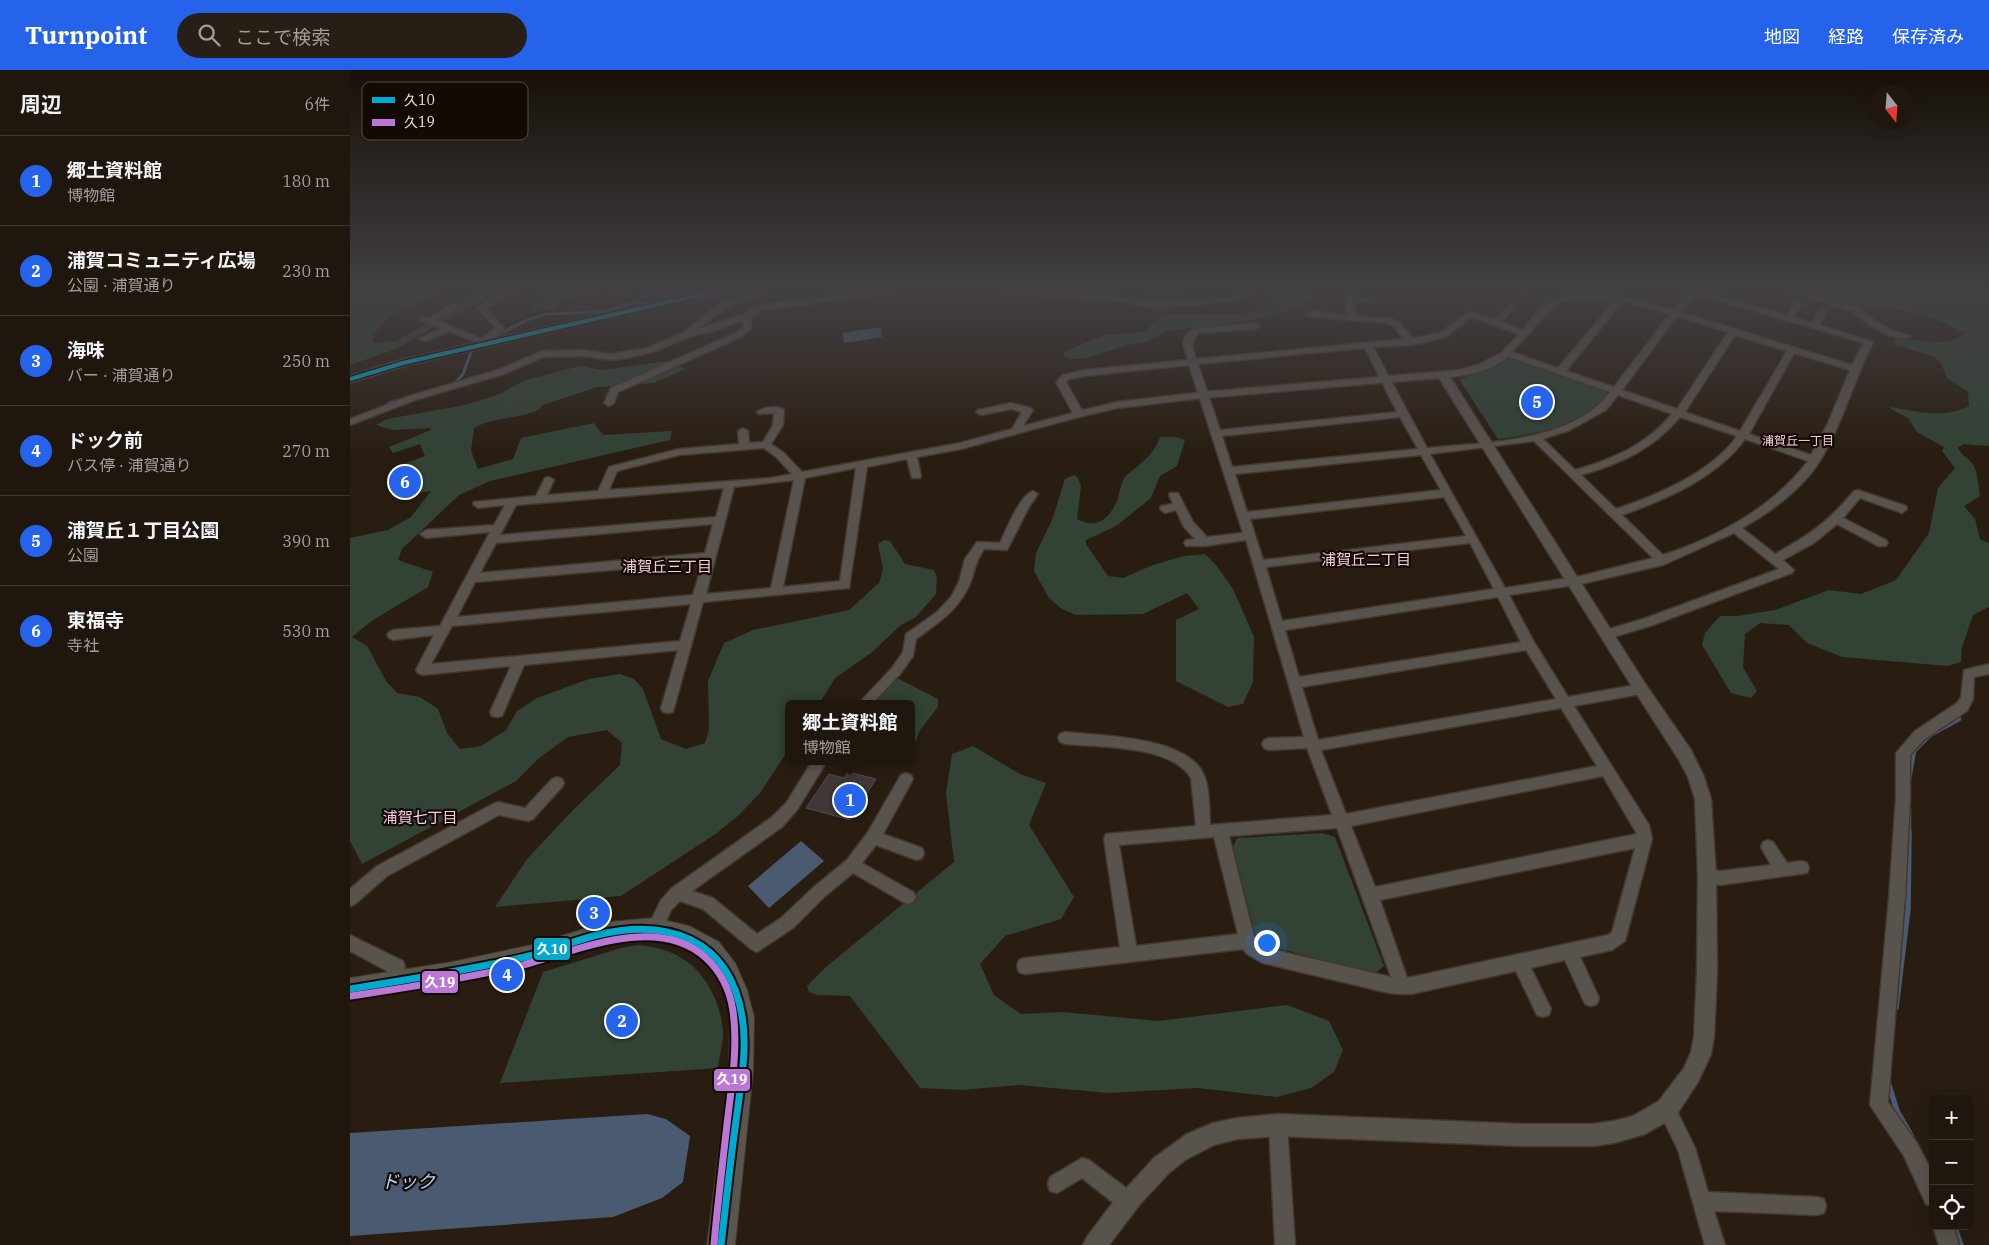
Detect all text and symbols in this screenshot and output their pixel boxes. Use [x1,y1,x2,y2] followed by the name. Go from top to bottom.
[177,13,527,58] search box
[25,19,147,51] text: Turnpoint
[195,21,223,49] icon: search
[235,25,330,49] text: ここで検索
[1764,25,1800,48] text: 地図
[1828,25,1864,48] text: 経路
[1892,25,1964,48] text: 保存済み
[362,82,528,140] legend
[1869,85,1914,130] north arrow
[20,90,62,118] text: 周辺
[404,91,435,109] text: 久10
[304,94,330,114] text: 6件
[404,113,435,131] text: 久19
[67,158,162,182] text: 郷土資料館
[31,171,41,191] text: 1
[282,171,330,191] text: 180 m
[67,185,115,205] text: 博物館
[67,248,256,272] text: 浦賀コミュニティ広場
[31,261,41,281] text: 2
[282,261,330,281] text: 230 m
[67,275,176,295] text: 公園 · 浦賀通り
[67,338,105,362] text: 海味
[31,351,41,371] text: 3
[282,351,330,371] text: 250 m
[67,365,176,385] text: バー · 浦賀通り
[1521,383,1553,421] pin: 5
[67,428,143,452] text: ドック前
[1762,433,1834,448] district label: 浦賀丘一丁目
[31,441,41,461] text: 4
[282,441,330,461] text: 270 m
[67,455,192,475] text: バス停 · 浦賀通り
[389,463,421,501] pin: 6
[67,518,219,542] text: 浦賀丘１丁目公園
[31,531,41,551] text: 5
[282,531,330,551] text: 390 m
[67,545,99,565] text: 公園
[1321,550,1411,569] district label: 浦賀丘二丁目
[622,557,712,576] district label: 浦賀丘三丁目
[67,608,124,632] text: 東福寺
[31,621,41,641] text: 6
[282,621,330,641] text: 530 m
[67,635,99,655] text: 寺社
[785,700,915,765] popup
[802,710,898,734] text: 郷土資料館
[802,737,851,757] text: 博物館
[834,781,866,819] pin: 1
[382,808,458,827] district label: 浦賀七丁目
[578,894,610,932] pin: 3
[1254,930,1280,956] your location
[533,937,571,961] line badge: 久10
[537,940,567,958] text: 久10
[491,956,523,994] pin: 4
[421,970,459,994] line badge: 久19
[425,973,455,991] text: 久19
[606,1002,638,1040] pin: 2
[713,1068,751,1092] line badge: 久19
[717,1070,747,1088] text: 久19
[1929,1095,1974,1230] map controls
[1929,1095,1974,1140] button: +
[1929,1140,1974,1185] button: −
[381,1170,436,1193] water label: ドック
[1929,1185,1974,1230] button: locate

